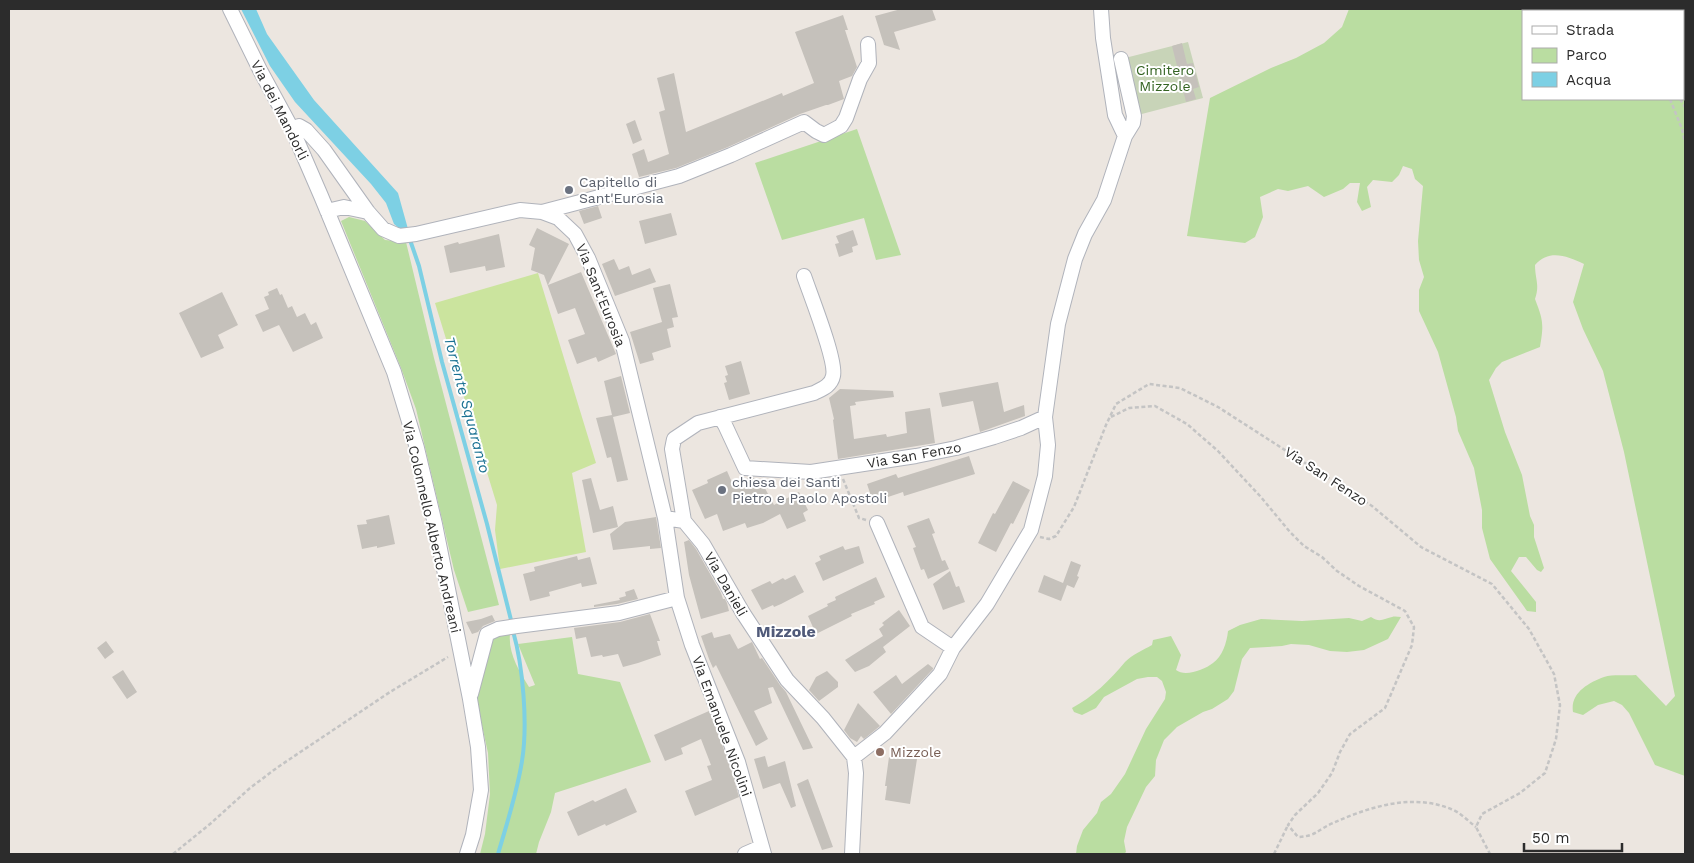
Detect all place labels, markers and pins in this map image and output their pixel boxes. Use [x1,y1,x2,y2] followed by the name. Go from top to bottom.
[579,174,664,206] place label: Capitello di Sant'Eurosia
[563,184,575,196] marker: Capitello di Sant'Eurosia
[732,474,887,506] place label: chiesa dei Santi Pietro e Paolo Apostoli
[716,484,728,496] marker: chiesa dei Santi Pietro e Paolo Apostoli
[890,744,941,760] place label: Mizzole
[874,746,886,758] marker: Mizzole

